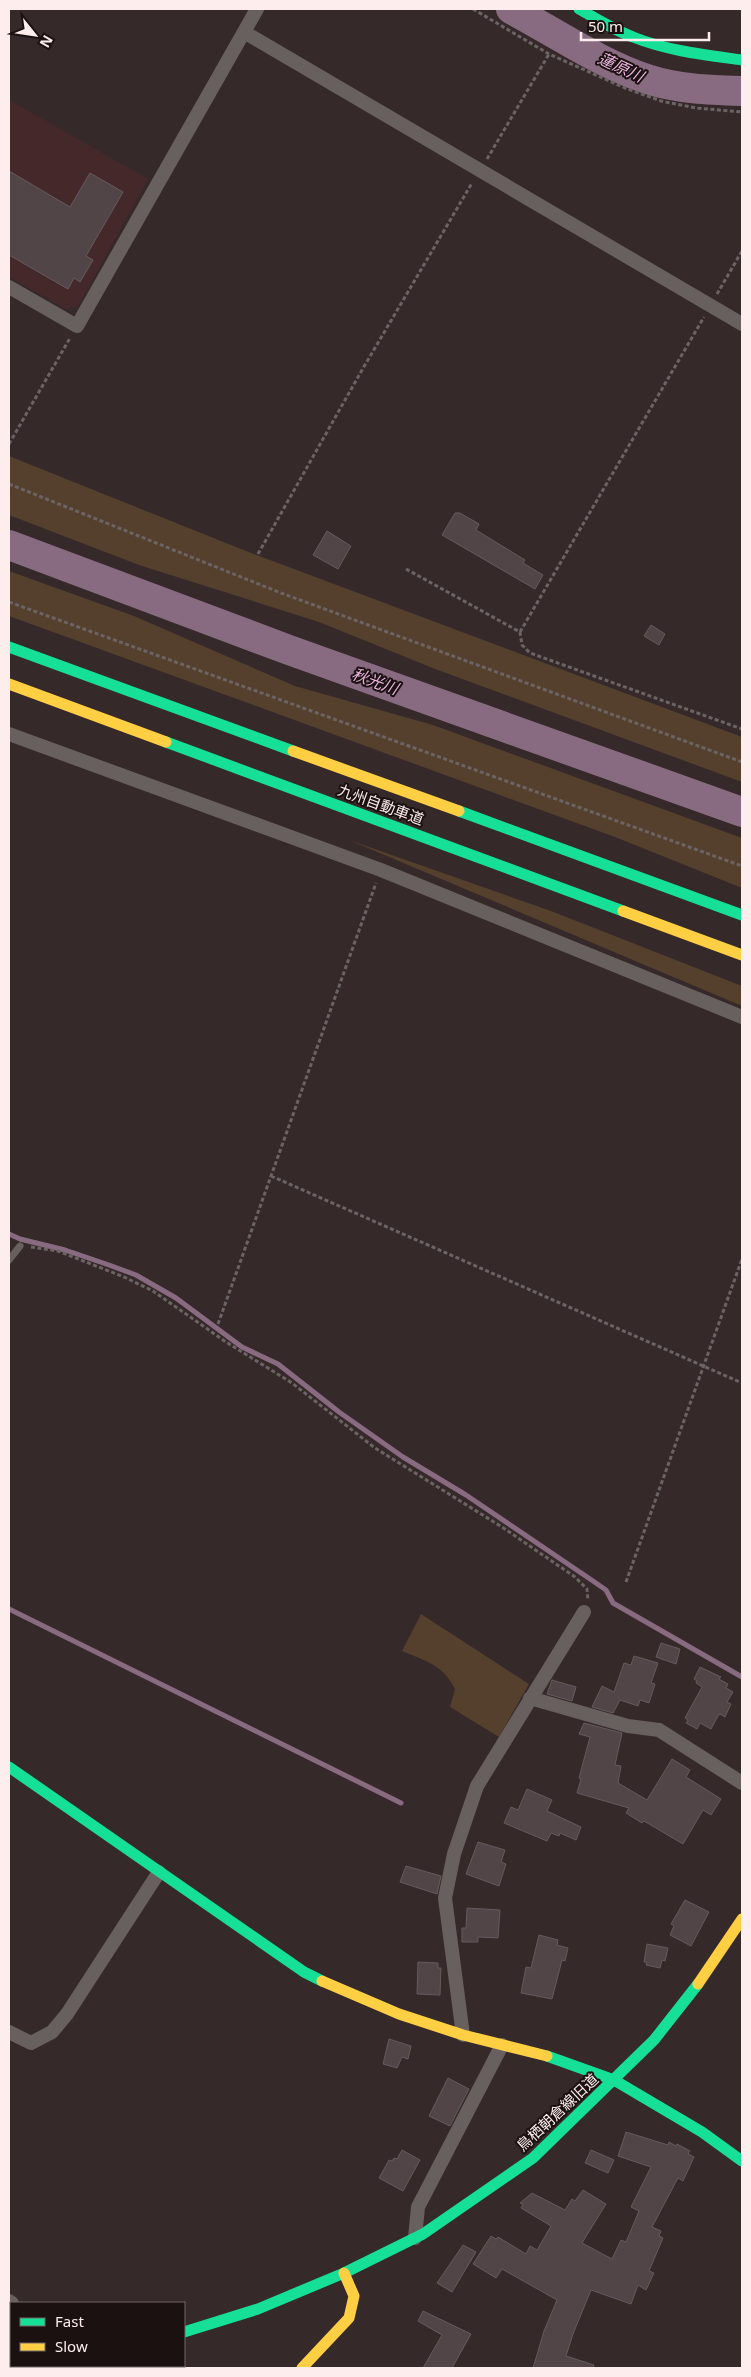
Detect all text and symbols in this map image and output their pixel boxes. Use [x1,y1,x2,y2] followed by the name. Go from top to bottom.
[10,10,60,60] north arrow
[581,10,708,42] scale bar
[588,16,623,36] text: 50 m
[36,32,58,51] text: N
[595,47,649,88] water label: 蓮原川
[349,662,403,700] water label: 秋光川
[335,779,427,829] street label: 九州自動車道
[512,2069,602,2155] street label: 鳥栖朝倉線旧道
[10,2302,185,2367] legend
[55,2311,84,2331] text: Fast
[55,2336,88,2356] text: Slow

